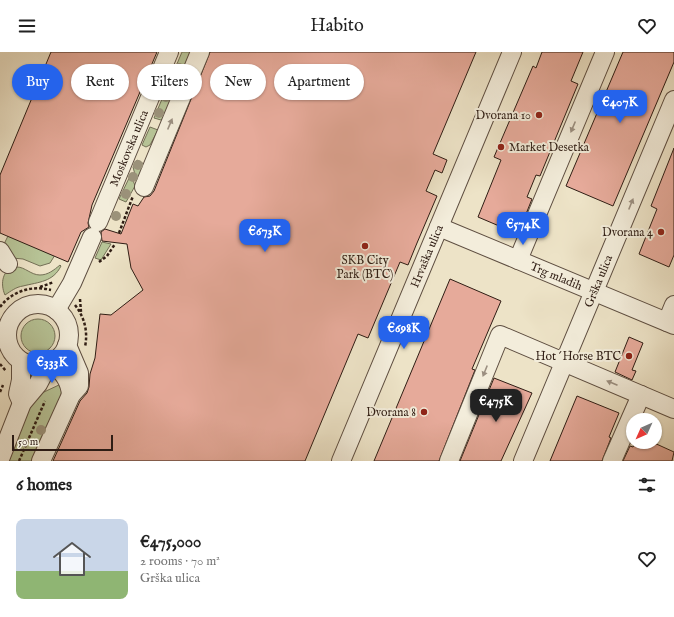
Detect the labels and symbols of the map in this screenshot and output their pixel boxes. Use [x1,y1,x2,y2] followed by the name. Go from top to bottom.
[592,90,648,124] pin: €407K
[107,107,152,189] street label: Moskovska ulica
[476,108,531,123] place label: Dvorana 10
[534,110,544,120] marker: Dvorana 10
[168,117,174,129] one-way arrow
[570,121,576,133] one-way arrow
[509,140,590,155] place label: Market Desetka
[496,142,506,152] marker: Market Desetka
[628,199,634,210] one-way arrow
[495,212,551,246] pin: €574K
[237,219,293,253] pin: €673K
[407,222,447,290] street label: Hrvaška ulica
[602,225,653,240] place label: Dvorana 4
[656,227,666,237] marker: Dvorana 4
[360,241,370,251] marker: SKB City Park (BTC)
[581,252,617,310] street label: Grška ulica
[337,253,393,282] place label: SKB City Park (BTC)
[528,259,585,294] street label: Trg mladih
[376,316,432,350] pin: €698K
[535,349,621,364] place label: Hot´Horse BTC
[24,350,80,384] pin: €333K
[624,351,634,361] marker: Hot´Horse BTC
[482,366,488,378] one-way arrow
[607,380,618,386] one-way arrow
[468,389,524,423] pin: €475K
[366,405,416,420] place label: Dvorana 8
[419,407,429,417] marker: Dvorana 8
[626,413,662,449] north arrow
[12,433,113,452] scale bar

